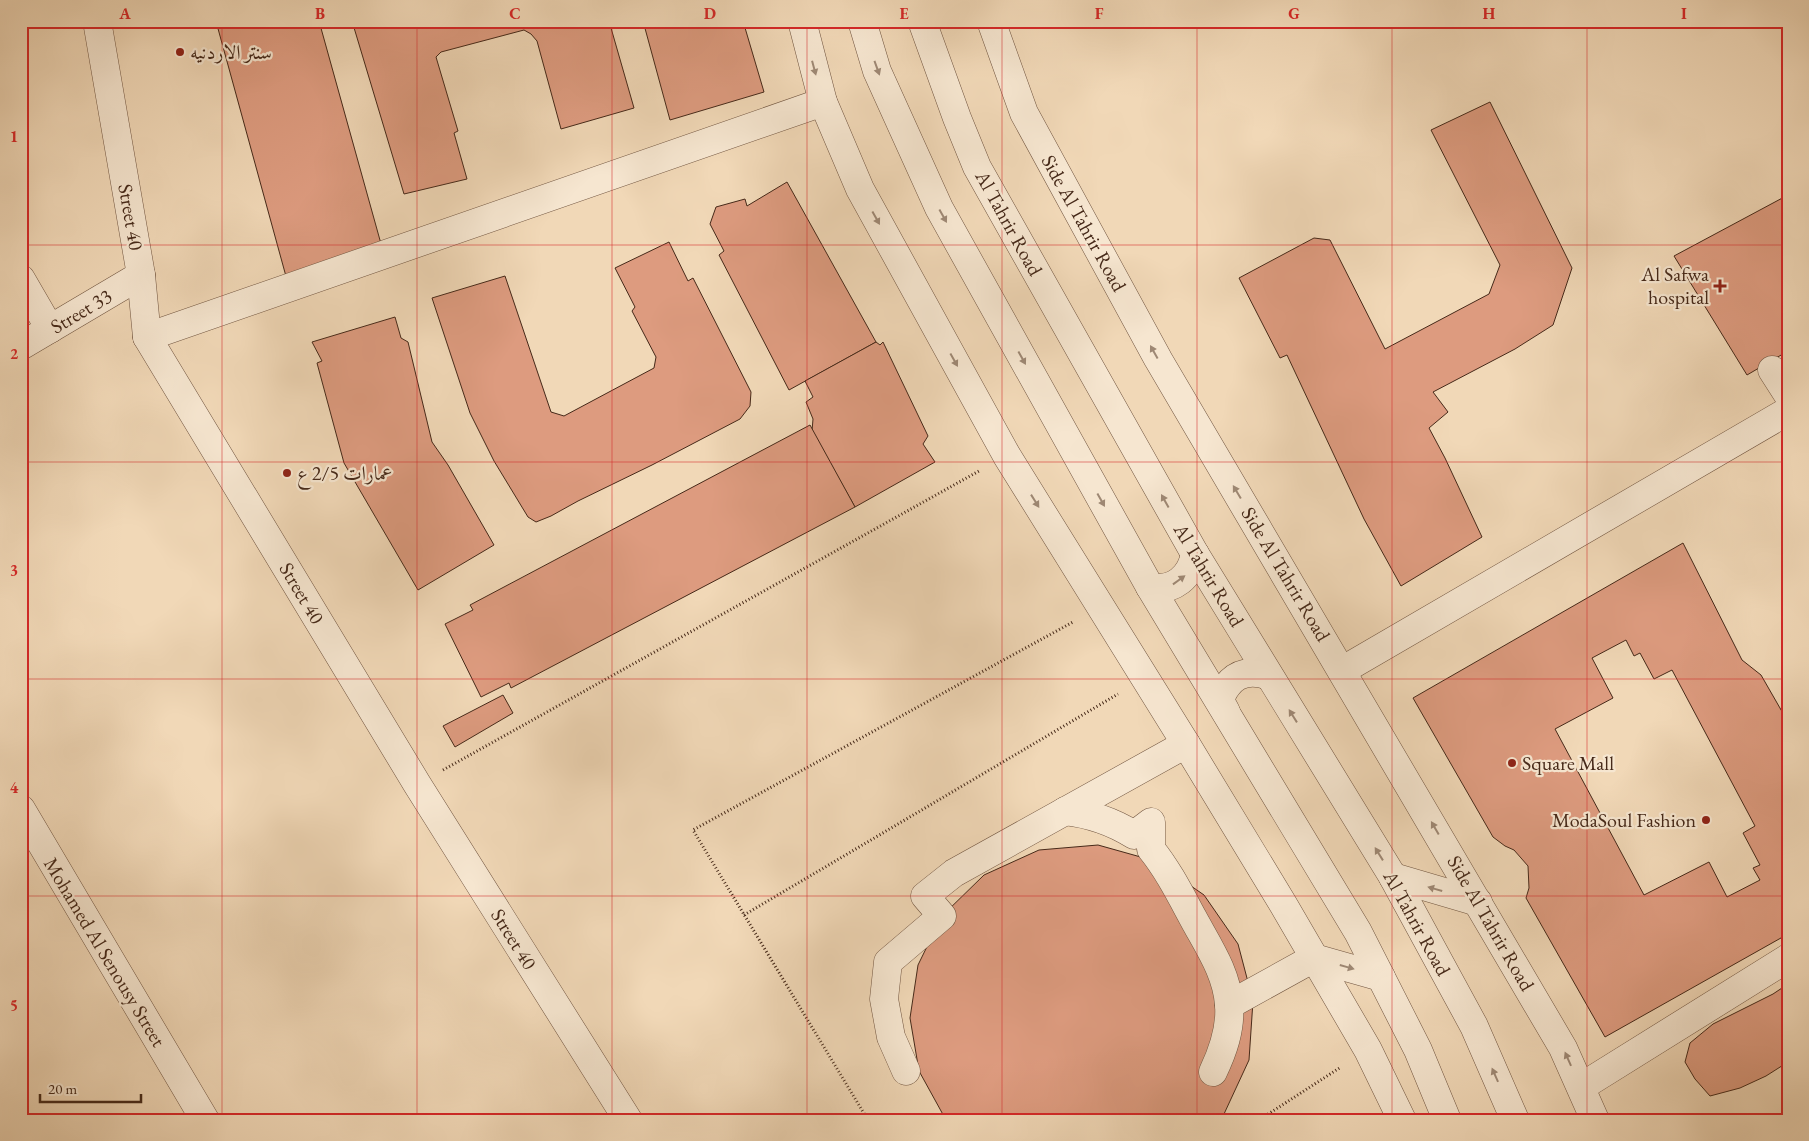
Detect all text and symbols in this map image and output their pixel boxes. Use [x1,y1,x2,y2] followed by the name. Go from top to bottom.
[118,3,131,24] text: A
[315,3,325,24] text: B
[509,3,521,24] text: C
[704,3,716,24] text: D
[899,3,909,24] text: E
[1095,3,1104,24] text: F
[1288,3,1300,24] text: G
[1483,3,1496,24] text: H
[1681,3,1687,24] text: I
[190,39,272,65] place label: سنتر الاردنيه
[174,46,186,58] marker: سنتر الاردنيه
[874,60,881,75] one-way arrow
[810,61,818,76] one-way arrow
[10,126,18,147] text: 1
[1036,150,1133,297] street label: Side Al Tahrir Road
[969,165,1049,281] street label: Al Tahrir Road
[112,182,150,253] street label: Street 40
[939,209,948,222] one-way arrow
[872,211,880,225] one-way arrow
[1640,261,1709,310] place label: Al Safwa hospital
[1713,279,1727,293] marker: Al Safwa hospital
[46,283,116,339] street label: Street 33
[10,343,19,364] text: 2
[1150,344,1158,359] one-way arrow
[1018,350,1026,365] one-way arrow
[950,354,959,367] one-way arrow
[297,460,393,491] place label: عمارات 2/5 ع
[281,467,293,479] marker: عمارات 2/5 ع
[1232,485,1241,498] one-way arrow
[1097,493,1105,507] one-way arrow
[1161,494,1170,508] one-way arrow
[1030,495,1040,508] one-way arrow
[1236,502,1337,647] street label: Side Al Tahrir Road
[1167,518,1251,632] street label: Al Tahrir Road
[274,558,331,629] street label: Street 40
[10,560,18,581] text: 3
[1173,575,1186,585] one-way arrow
[1289,709,1298,722] one-way arrow
[1522,750,1614,776] place label: Square Mall
[1506,757,1518,769] marker: Square Mall
[10,777,19,798] text: 4
[1552,807,1696,833] place label: ModaSoul Fashion
[1700,814,1712,826] marker: ModaSoul Fashion
[1430,821,1439,834] one-way arrow
[1374,848,1383,861] one-way arrow
[1442,850,1541,996] street label: Side Al Tahrir Road
[38,853,172,1052] street label: Mohamed Al Senousy Street
[1377,865,1457,981] street label: Al Tahrir Road
[1428,885,1443,893] one-way arrow
[485,904,543,975] street label: Street 40
[1340,964,1355,972] one-way arrow
[10,995,18,1016] text: 5
[1564,1052,1572,1066] one-way arrow
[1491,1068,1499,1082] one-way arrow
[40,1071,141,1103] scale bar
[48,1079,77,1098] text: 20 m

